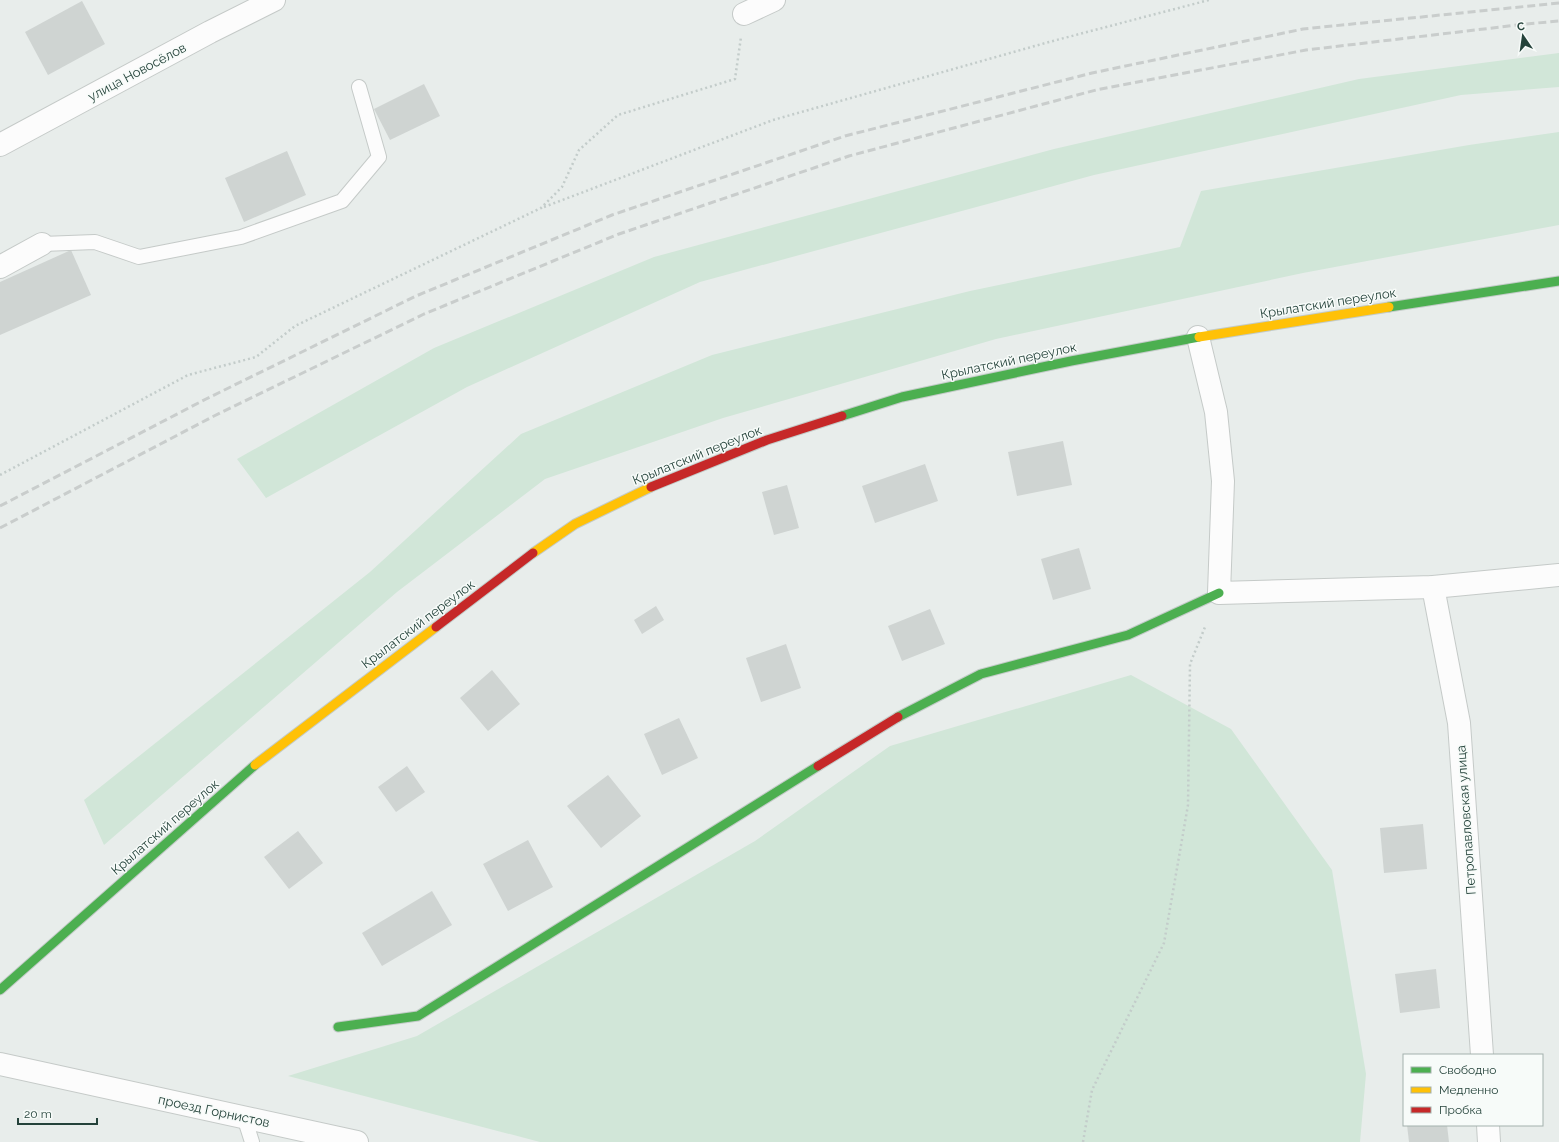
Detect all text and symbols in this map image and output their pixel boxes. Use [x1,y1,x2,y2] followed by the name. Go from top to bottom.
[1503,16,1543,56] north arrow
[1516,19,1526,34] text: С
[85,40,189,104] street label: улица Новосёлов
[1259,285,1397,321] street label: Крылатский переулок
[940,339,1078,383] street label: Крылатский переулок
[630,422,764,488] street label: Крылатский переулок
[358,576,478,671] street label: Крылатский переулок
[1453,745,1479,895] street label: Петропавловская улица
[108,776,222,878] street label: Крылатский переулок
[1403,1054,1543,1126] legend
[1439,1063,1496,1077] text: Свободно
[1439,1083,1498,1097] text: Медленно
[157,1092,271,1130] street label: проезд Горнистов
[18,1100,97,1126] scale bar
[1439,1103,1482,1117] text: Пробка
[24,1107,52,1121] text: 20 m

